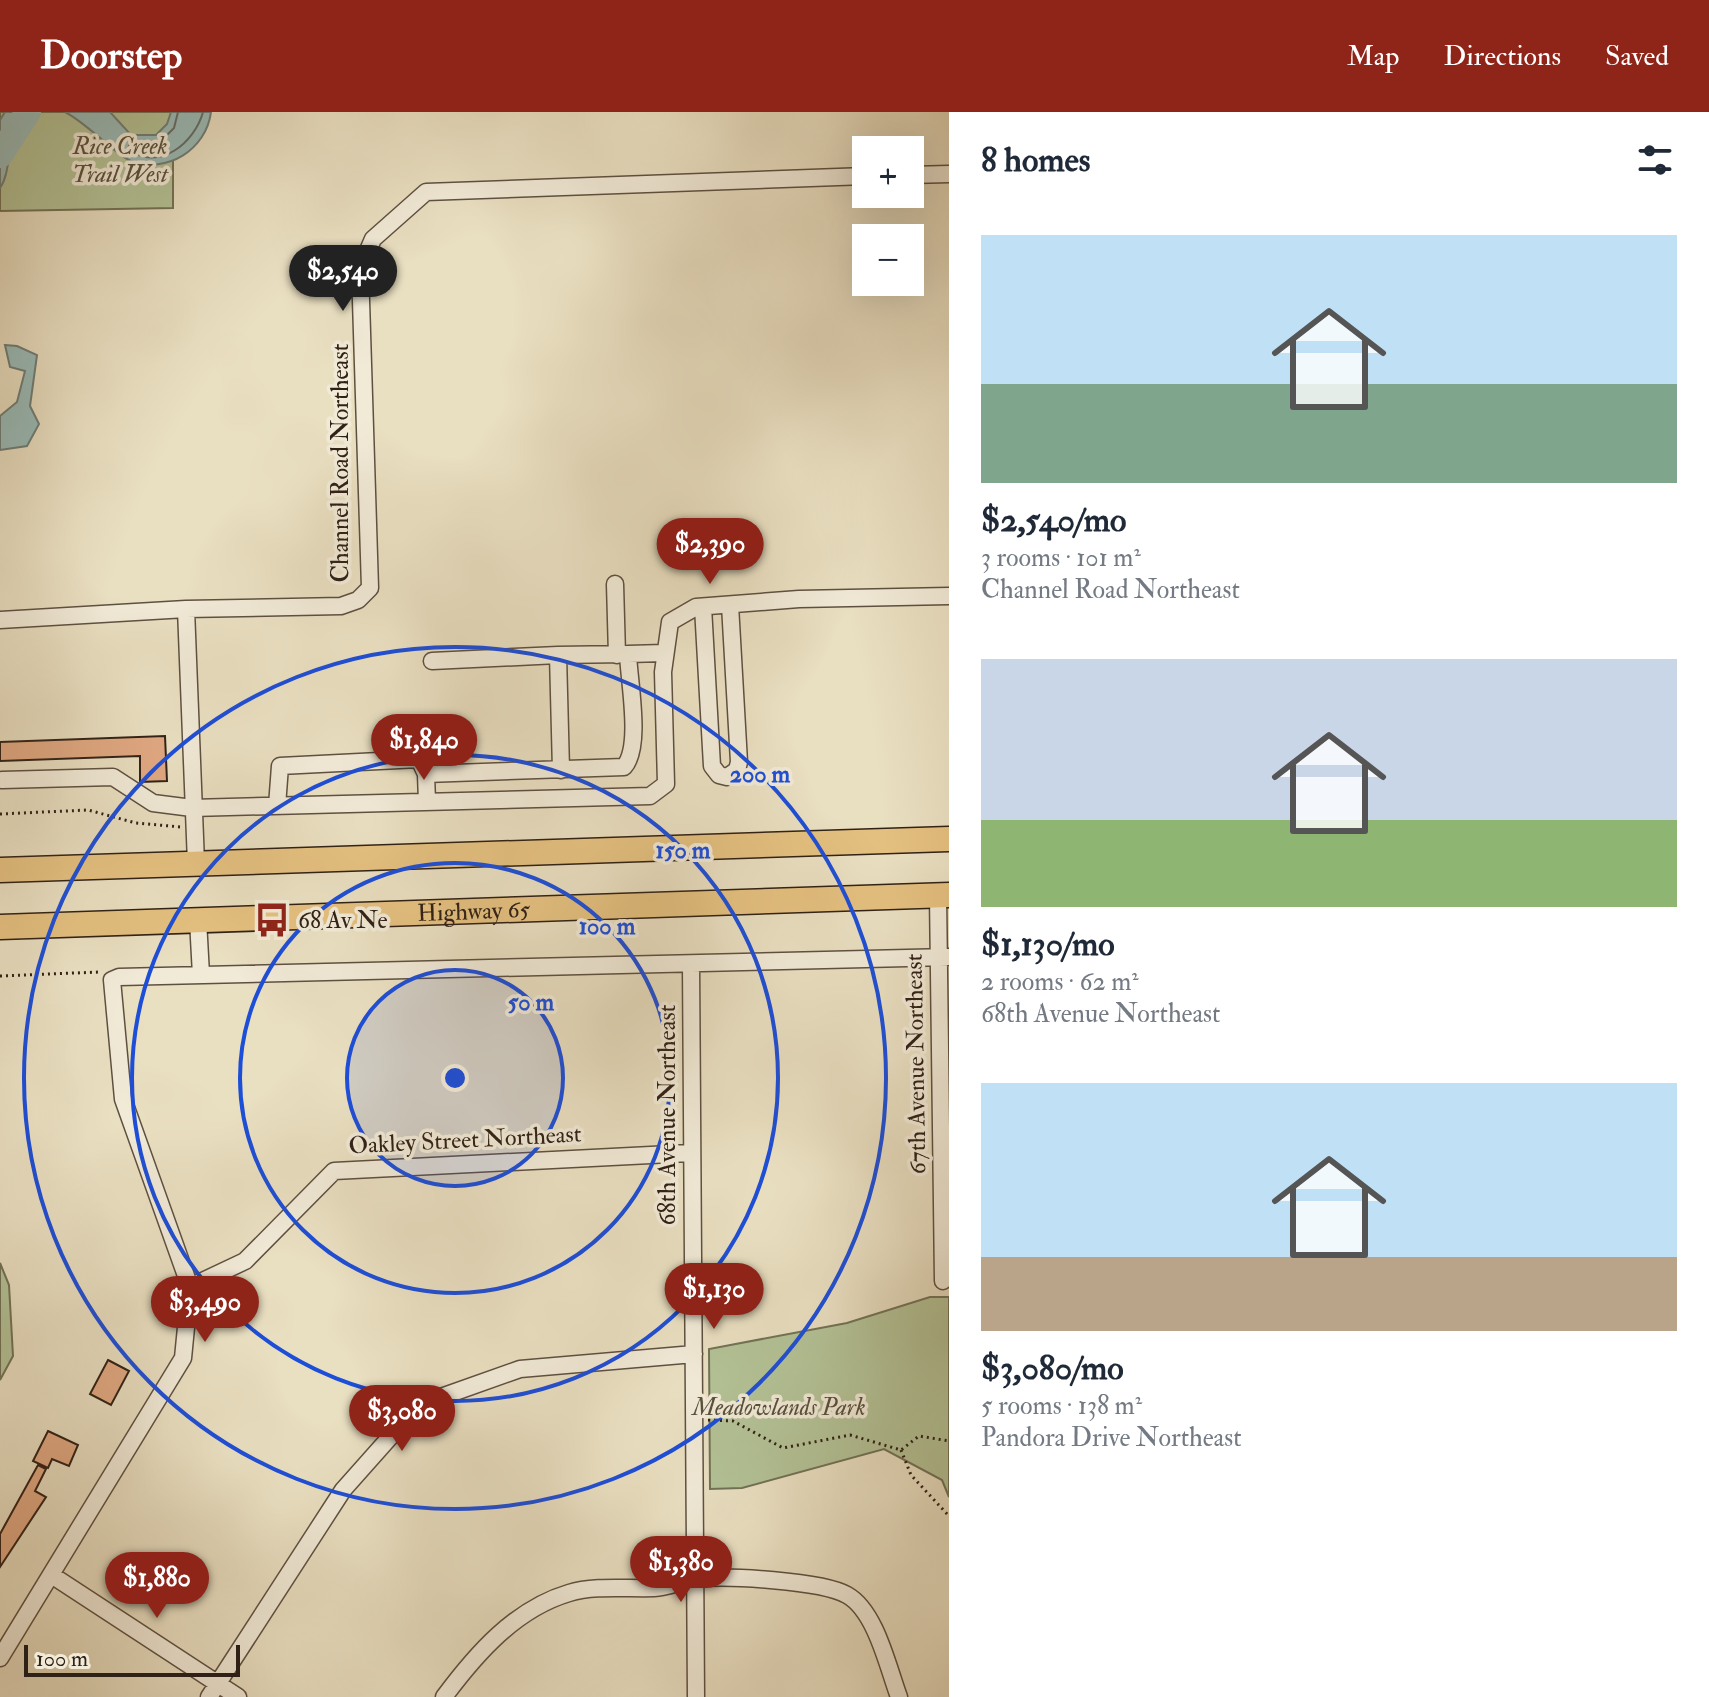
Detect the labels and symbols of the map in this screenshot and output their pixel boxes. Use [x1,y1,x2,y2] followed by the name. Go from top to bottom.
[72,131,169,190] park label: Rice Creek Trail West
[278,245,408,313] pin: $2,540
[325,343,356,582] street label: Channel Road Northeast
[645,518,775,586] pin: $2,390
[359,714,489,782] pin: $1,840
[730,759,791,790] text: 200 m
[656,835,711,866] text: 150 m
[417,894,531,928] street label: Highway 65
[253,901,291,939] bus stop icon: 68 Av Ne
[298,905,387,936] place label: 68 Av Ne
[579,911,636,942] text: 100 m
[899,953,933,1175] street label: 67th Avenue Northeast
[508,987,555,1018] text: 50 m
[652,1004,683,1226] street label: 68th Avenue Northeast
[441,1064,469,1092] centre of rings
[348,1118,582,1162] street label: Oakley Street Northeast
[649,1263,779,1331] pin: $1,130
[140,1276,270,1344] pin: $3,490
[337,1385,467,1453] pin: $3,080
[690,1392,866,1423] park label: Meadowlands Park
[616,1536,746,1604] pin: $1,380
[92,1552,222,1620] pin: $1,880
[24,1641,240,1677] scale bar

